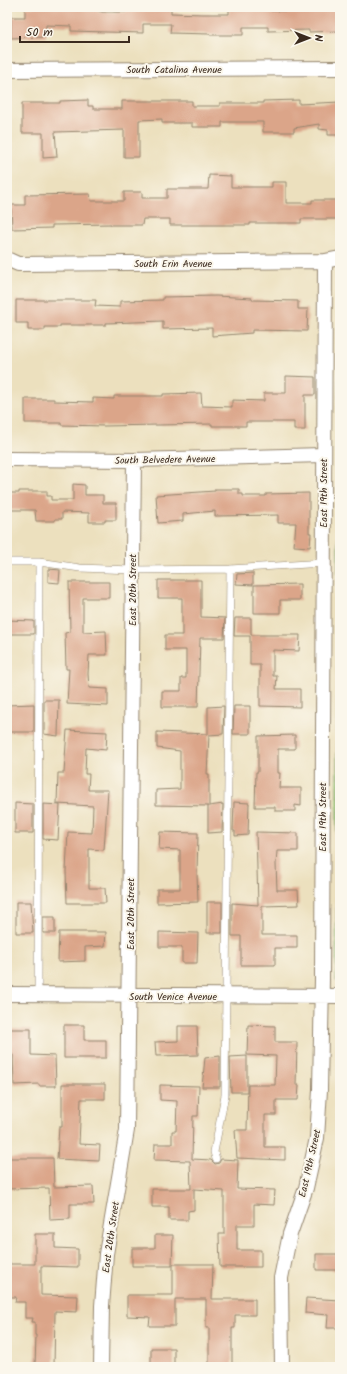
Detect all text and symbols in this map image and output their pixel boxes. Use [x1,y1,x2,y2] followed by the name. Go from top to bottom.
[20,18,129,44] scale bar
[289,18,329,58] north arrow
[26,23,53,42] text: 50 m
[309,35,327,42] text: N
[126,62,222,78] street label: South Catalina Avenue
[134,256,213,272] street label: South Erin Avenue
[115,451,216,469] street label: South Belvedere Avenue
[316,458,332,528] street label: East 19th Street
[125,554,141,626] street label: East 20th Street
[315,782,331,852] street label: East 19th Street
[123,878,139,950] street label: East 20th Street
[129,989,217,1005] street label: South Venice Avenue
[294,1128,326,1199] street label: East 19th Street
[98,1200,124,1274] street label: East 20th Street

